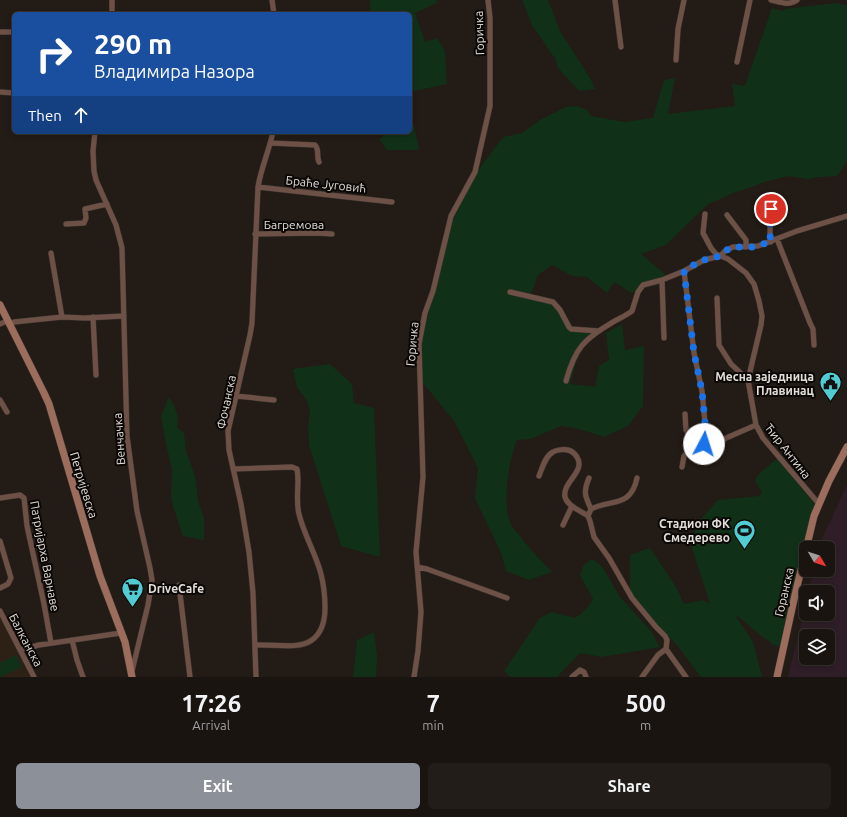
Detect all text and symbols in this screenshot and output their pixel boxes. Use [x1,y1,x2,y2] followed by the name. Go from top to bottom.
[472,11,486,55] street label: Горичка
[28,28,80,80] icon: right
[94,28,172,59] text: 290 m
[94,61,255,81] text: Владимира Назора
[70,104,92,126] icon: ahead
[28,107,62,124] text: Then
[285,173,367,195] street label: Браће Југовић
[754,192,788,226] pin
[760,198,782,220] icon: arrive
[264,218,324,231] street label: Багремова
[404,321,420,367] street label: Горичка
[715,370,815,397] place label: Месна заједница Плавинац
[817,370,843,403] public building icon: Месна заједница Плавинац
[214,374,238,430] street label: Фочанска
[111,412,127,466] street label: Венчачка
[763,421,813,481] street label: Ћир Антина
[683,423,725,465] position arrow
[68,450,100,520] street label: Петријевска
[28,500,62,612] street label: Патријарха Варнаве
[659,517,730,544] place label: Стадион ФК Смедерево
[732,517,758,550] sports icon: Стадион ФК Смедерево
[799,541,835,577] north arrow
[799,541,835,665] map controls
[772,566,796,618] street label: Горанска
[119,575,145,608] supermarket icon: DriveCafe
[148,582,204,595] place label: DriveCafe
[799,585,835,621] button: sound
[7,611,45,669] street label: Балканска
[799,629,835,665] button: layers
[181,690,241,717] text: 17:26
[426,690,440,717] text: 7
[625,690,666,717] text: 500
[192,718,230,732] text: Arrival
[422,718,444,732] text: min
[640,718,651,732] text: m
[16,763,420,809] button: Exit
[428,763,831,809] button: Share

